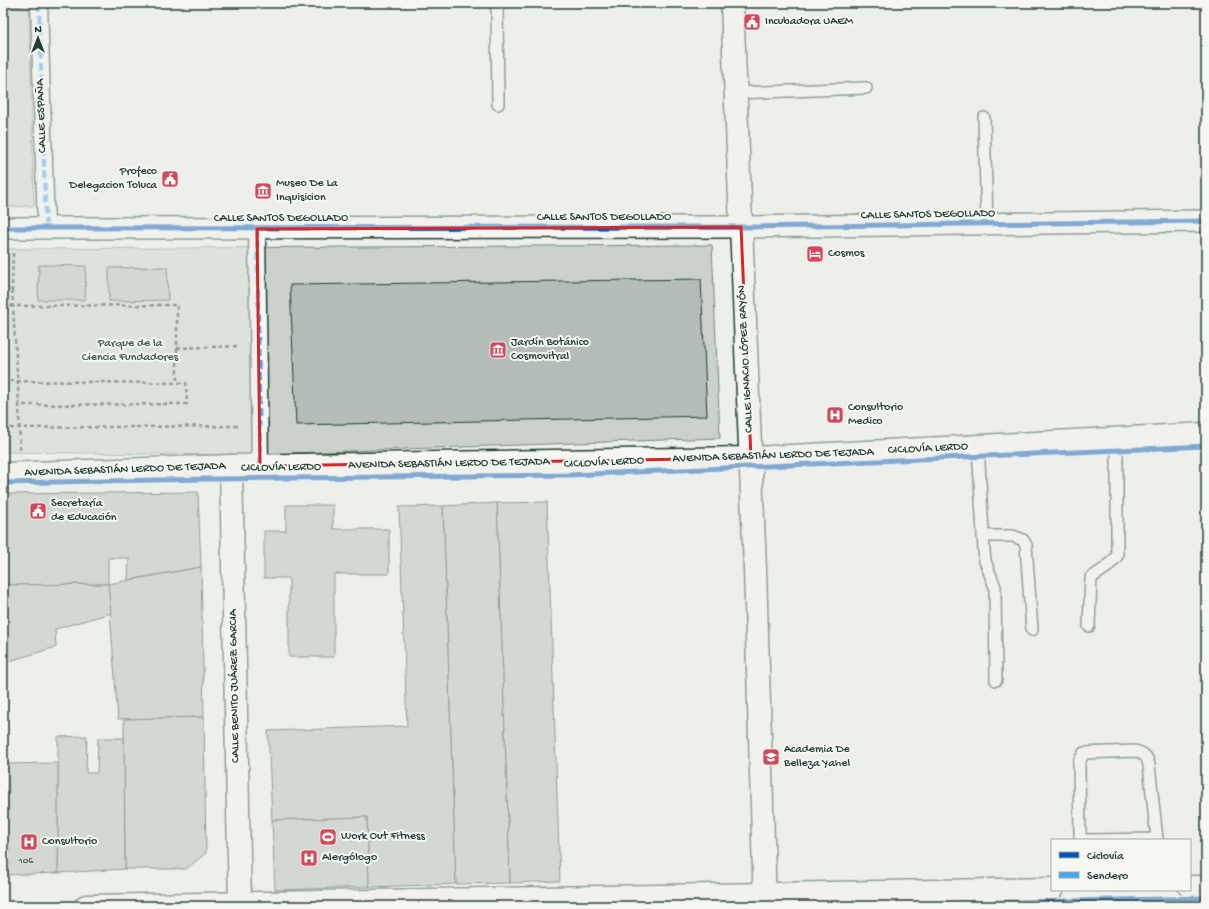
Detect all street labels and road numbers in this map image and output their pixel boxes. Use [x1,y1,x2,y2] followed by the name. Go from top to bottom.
[34,78,50,153] street label: CALLE ESPAÑA
[861,207,995,223] street label: CALLE SANTOS DEGOLLADO
[537,211,671,225] street label: CALLE SANTOS DEGOLLADO
[214,212,348,226] street label: CALLE SANTOS DEGOLLADO
[735,285,757,433] street label: CALLE IGNACIO LÓPEZ RAYÓN
[888,440,968,458] street label: CICLOVÍA LERDO
[672,445,875,467] street label: AVENIDA SEBASTIÁN LERDO DE TEJADA
[564,454,644,472] street label: CICLOVÍA LERDO
[348,455,551,473] street label: AVENIDA SEBASTIÁN LERDO DE TEJADA
[24,459,227,481] street label: AVENIDA SEBASTIÁN LERDO DE TEJADA
[241,460,321,476] street label: CICLOVÍA LERDO
[227,608,243,763] street label: CALLE BENITO JUÁREZ GARCIA

